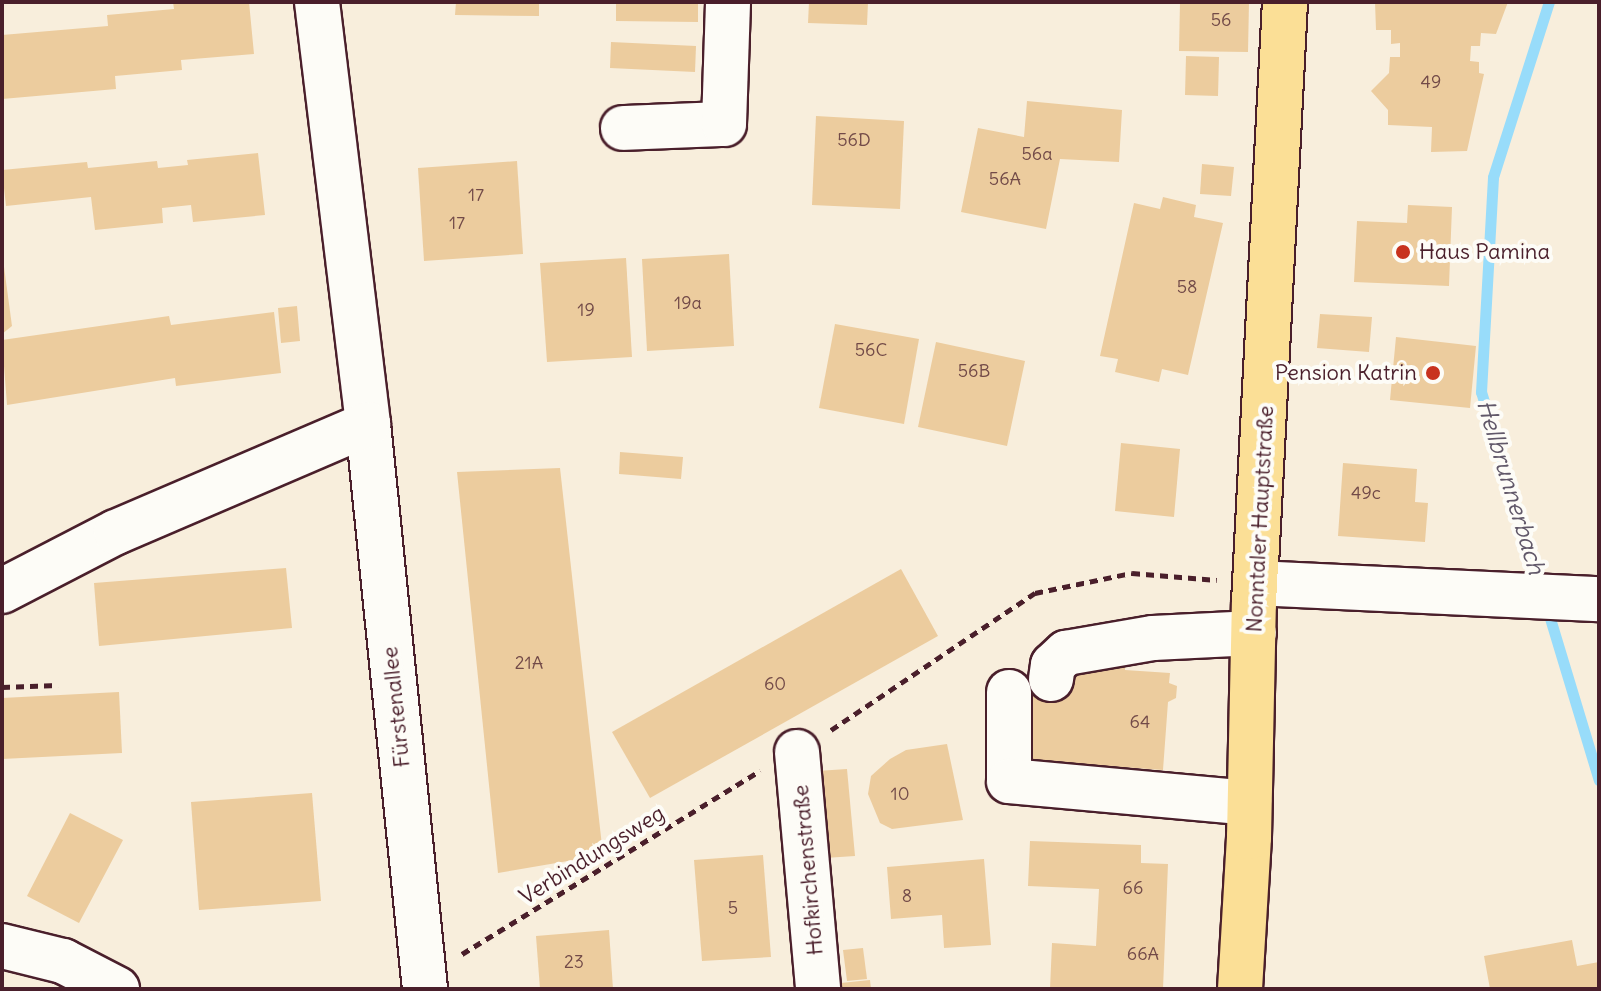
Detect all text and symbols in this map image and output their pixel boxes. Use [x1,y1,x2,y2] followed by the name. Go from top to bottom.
[1211,9,1231,31] house number: 56
[1421,71,1441,93] house number: 49
[837,129,871,151] house number: 56D
[1021,143,1053,165] house number: 56a
[989,168,1021,190] house number: 56A
[468,184,484,206] house number: 17
[449,212,465,234] house number: 17
[1419,239,1550,265] place label: Haus Pamina
[1394,243,1412,261] marker: Haus Pamina
[1177,276,1197,298] house number: 58
[674,292,702,314] house number: 19a
[577,299,595,321] house number: 19
[855,339,887,361] house number: 56C
[958,360,990,382] house number: 56B
[1275,360,1417,386] place label: Pension Katrin
[1424,364,1442,382] marker: Pension Katrin
[1471,396,1551,578] water label: Hellbrunnerbach
[1241,405,1279,633] street label: Nonntaler Hauptstraße
[1351,482,1381,504] house number: 49c
[377,645,415,769] street label: Fürstenallee
[515,652,543,674] house number: 21A
[764,673,786,695] house number: 60
[1130,711,1150,733] house number: 64
[891,783,909,805] house number: 10
[787,784,829,956] street label: Hofkirchenstraße
[515,800,669,910] street label: Verbindungsweg
[1123,877,1143,899] house number: 66
[902,885,912,907] house number: 8
[728,897,738,919] house number: 5
[1127,943,1159,965] house number: 66A
[564,951,584,973] house number: 23

